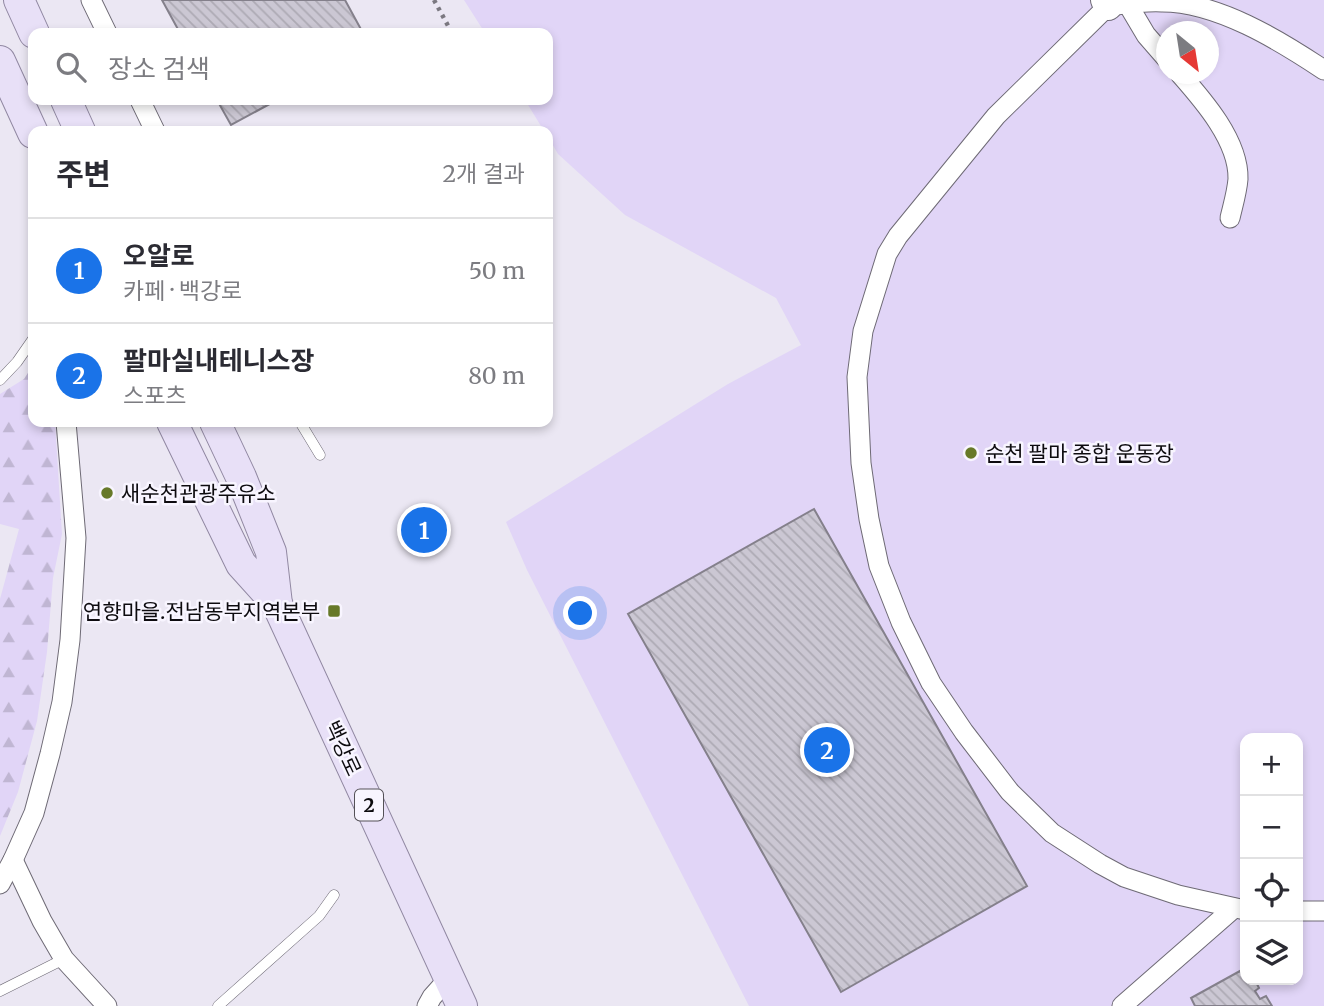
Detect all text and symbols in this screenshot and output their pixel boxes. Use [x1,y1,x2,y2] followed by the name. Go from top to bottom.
[1156,21,1219,84] north arrow
[28,28,553,105] search box
[52,48,90,86] icon: search
[108,52,210,85] text: 장소 검색
[56,155,111,193] text: 주변
[442,159,525,188] text: 2개 결과
[123,239,195,272] text: 오알로
[74,256,84,285] text: 1
[469,256,525,285] text: 50 m
[123,276,242,305] text: 카페 · 백강로
[123,344,314,377] text: 팔마실내테니스장
[72,361,86,390] text: 2
[468,361,525,390] text: 80 m
[123,381,186,410] text: 스포츠
[985,440,1174,467] place label: 순천 팔마 종합 운동장
[963,445,979,461] marker: 순천 팔마 종합 운동장
[121,480,276,507] place label: 새순천관광주유소
[99,485,115,501] marker: 새순천관광주유소
[401,504,447,556] pin: 1
[563,596,597,630] your location
[83,598,320,625] place label: 연향마을.전남동부지역본부
[326,603,342,619] marker: 연향마을.전남동부지역본부
[319,716,367,780] street label: 백강로
[804,724,850,776] pin: 2
[1240,733,1303,985] map controls
[1240,733,1303,796] button: +
[355,790,383,820] road number: 2
[1240,796,1303,859] button: −
[1240,859,1303,922] button: locate
[1240,922,1303,985] button: layers

